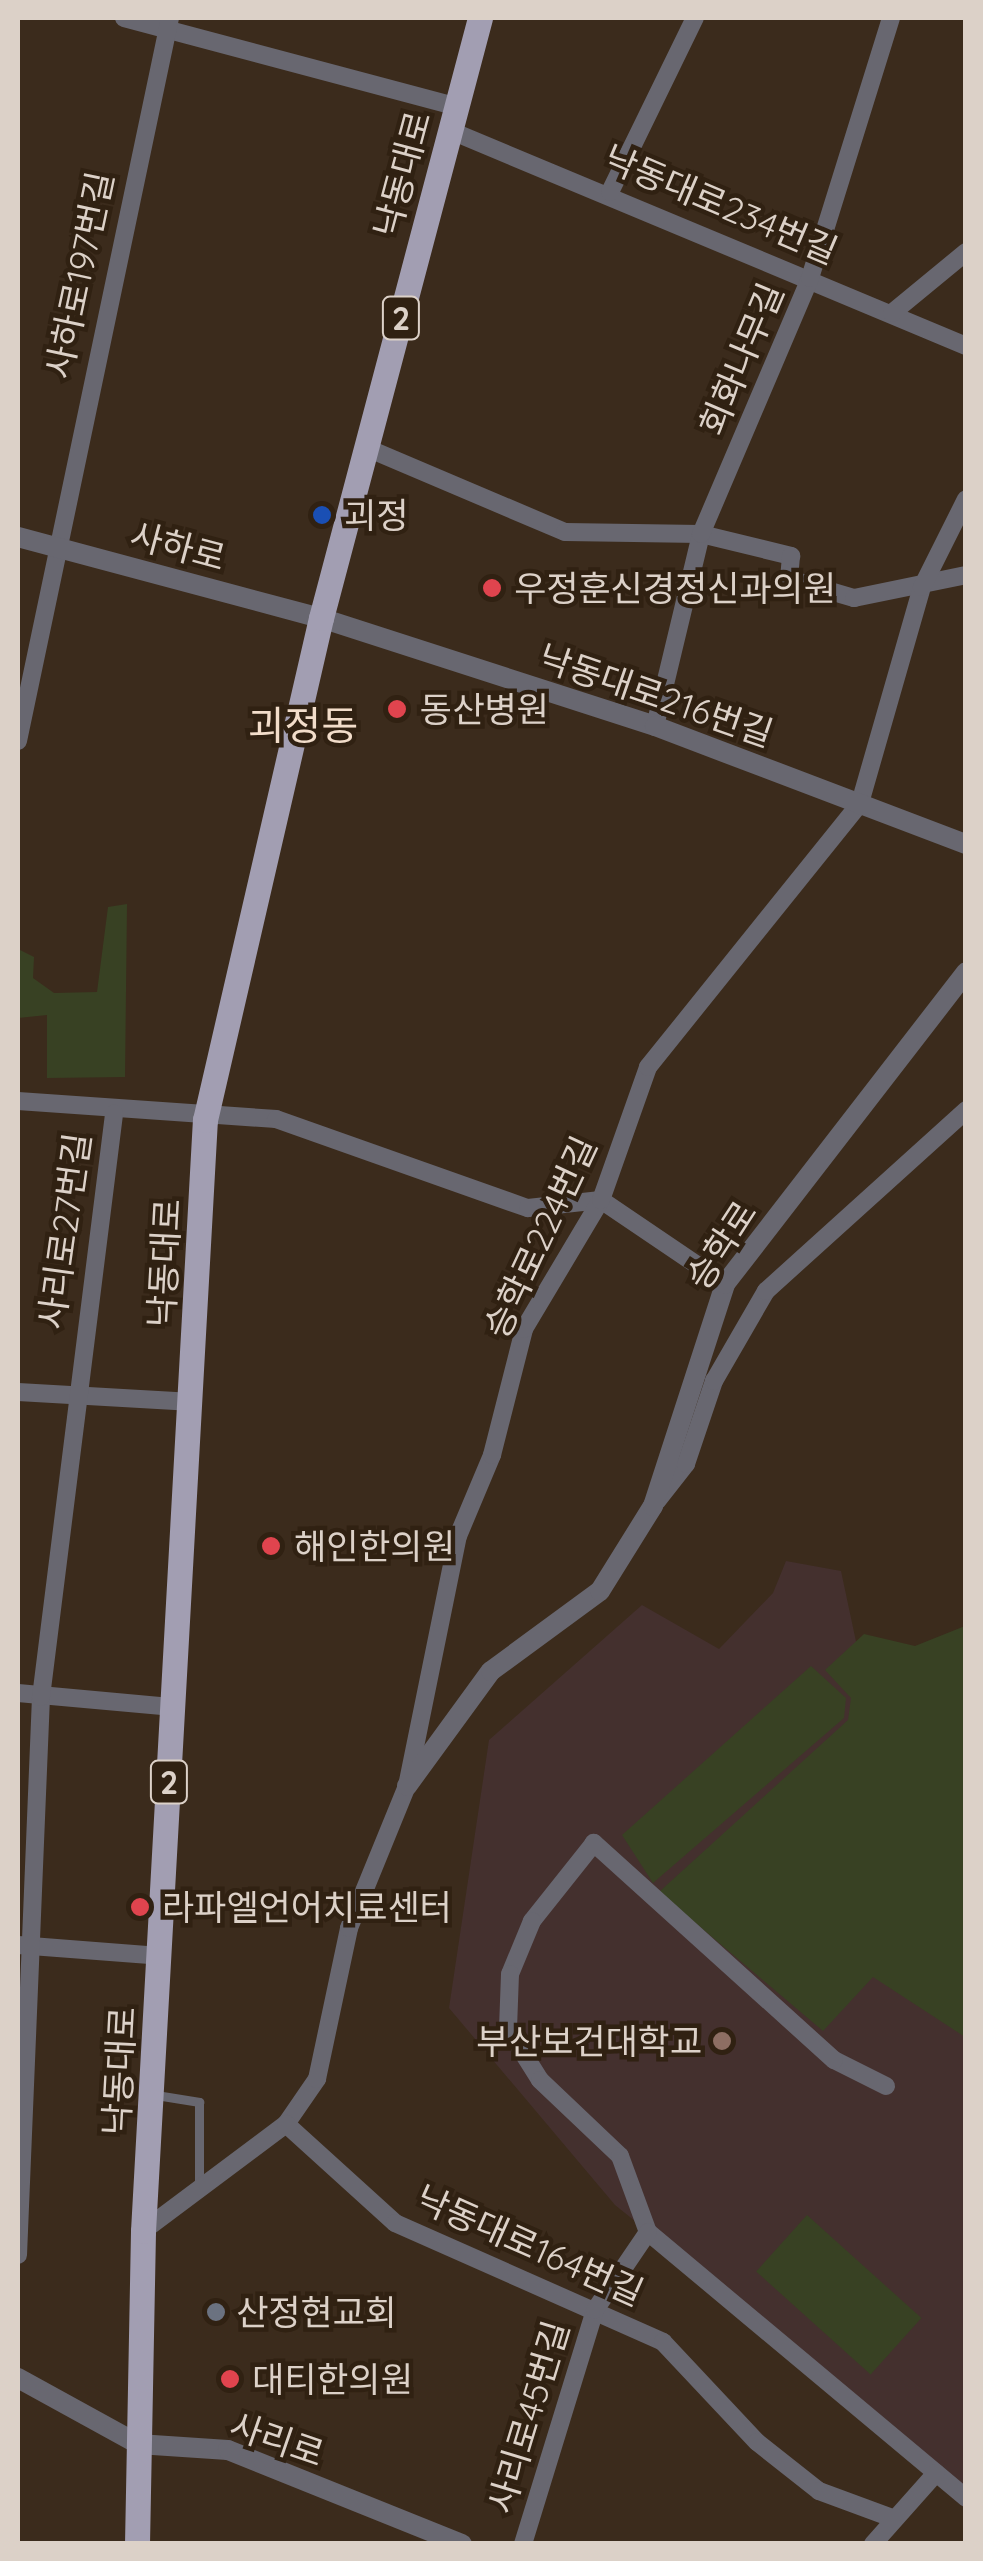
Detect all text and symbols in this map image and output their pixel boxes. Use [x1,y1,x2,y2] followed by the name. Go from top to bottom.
[365,106,439,242] street label: 낙동대로
[598,136,844,272] street label: 낙동대로234번길
[37,168,121,382] street label: 사하로197번길
[690,277,792,441] street label: 회화나무길
[381,291,421,345] road number: 2
[344,494,408,536] place label: 괴정
[309,502,335,528] marker: 괴정
[126,513,230,579] street label: 사하로
[514,567,836,609] place label: 우정훈신경정신과의원
[479,575,505,601] marker: 우정훈신경정신과의원
[534,635,778,755] street label: 낙동대로216번길
[420,688,549,730] place label: 동산병원
[384,696,410,722] marker: 동산병원
[248,701,358,749] district label: 괴정동
[475,1129,605,1345] street label: 승학로224번길
[29,1130,99,1332] street label: 사리로27번길
[677,1193,765,1297] street label: 승학로
[140,1198,188,1328] street label: 낙동대로
[294,1525,455,1567] place label: 해인한의원
[258,1533,284,1559] marker: 해인한의원
[149,1755,189,1809] road number: 2
[162,1886,452,1928] place label: 라파엘언어치료센터
[127,1894,153,1920] marker: 라파엘언어치료센터
[95,2006,143,2136] street label: 낙동대로
[477,2020,702,2062] place label: 부산보건대학교
[711,2030,733,2052] marker: 부산보건대학교
[410,2176,650,2314] street label: 낙동대로164번길
[236,2291,397,2333] place label: 산정현교회
[205,2301,227,2323] marker: 산정현교회
[479,2316,577,2518] street label: 사리로45번길
[252,2358,413,2400] place label: 대티한의원
[217,2366,243,2392] marker: 대티한의원
[224,2403,330,2475] street label: 사리로

